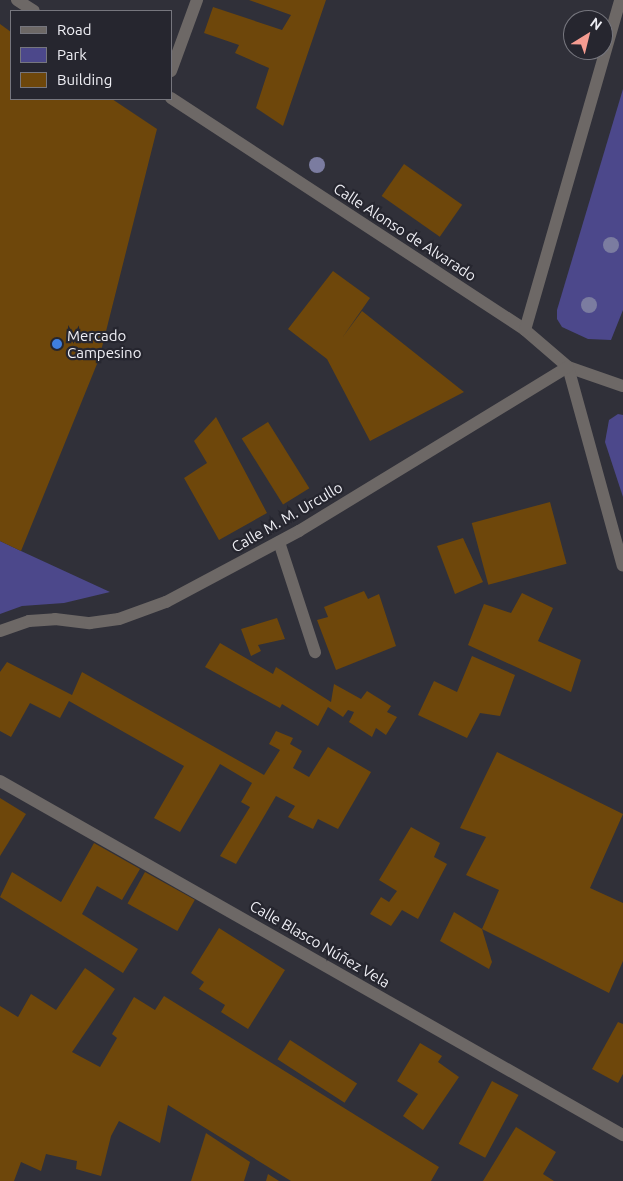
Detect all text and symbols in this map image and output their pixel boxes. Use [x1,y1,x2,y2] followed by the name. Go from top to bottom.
[10,10,172,100] legend
[563,10,613,60] north arrow
[587,14,605,33] text: N
[57,21,92,38] text: Road
[57,46,87,63] text: Park
[57,71,112,88] text: Building
[330,179,480,285] street label: Calle Alonso de Alvarado
[67,326,141,361] place label: Mercado Campesino
[51,338,63,350] marker: Mercado Campesino
[228,478,346,556] street label: Calle M. M. Urcullo
[247,897,393,991] street label: Calle Blasco Núñez Vela

